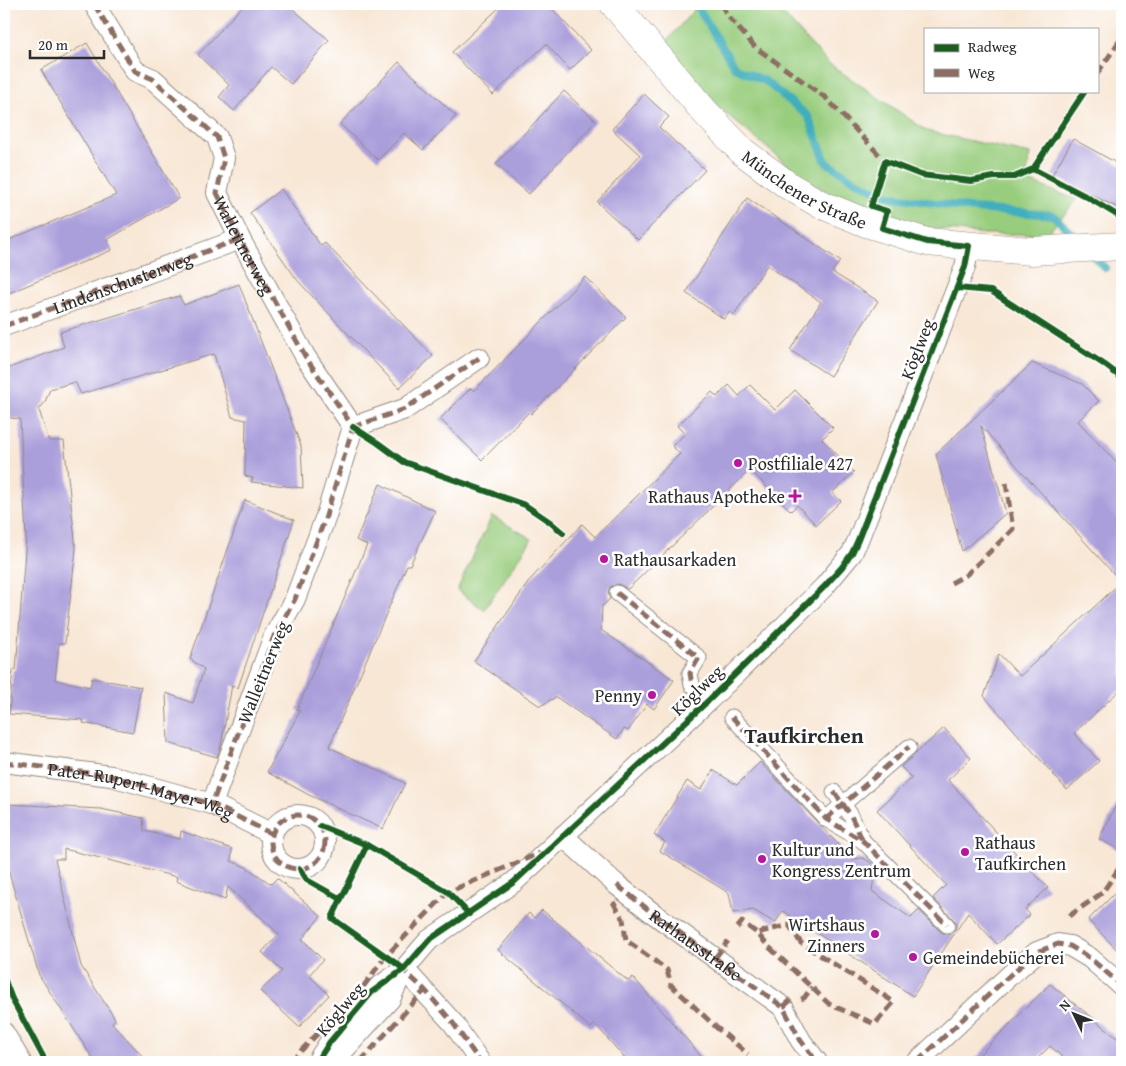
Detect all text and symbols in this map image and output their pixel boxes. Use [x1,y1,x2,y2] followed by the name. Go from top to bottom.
[30,28,104,60] scale bar
[924,28,1098,92] legend
[38,34,69,55] text: 20 m
[968,36,1017,57] text: Radweg
[968,62,995,83] text: Weg
[737,142,871,235] street label: Münchener Straße
[207,191,282,299] street label: Walleitnerweg
[49,244,195,320] street label: Lindenschusterweg
[893,314,941,384] street label: Köglweg
[748,450,853,477] place label: Postfiliale 427
[732,457,744,469] marker: Postfiliale 427
[648,483,785,510] place label: Rathaus Apotheke
[789,490,801,502] marker: Rathaus Apotheke
[614,546,736,573] place label: Rathausarkaden
[598,553,610,565] marker: Rathausarkaden
[230,616,296,728] street label: Walleitnerweg
[665,658,729,722] street label: Köglweg
[595,682,642,709] place label: Penny
[646,689,658,701] marker: Penny
[744,719,864,751] district label: Taufkirchen
[46,754,238,826] street label: Pater-Rupert-Mayer-Weg
[975,829,1066,877] place label: Rathaus Taufkirchen
[772,836,911,884] place label: Kultur und Kongress Zentrum
[959,846,971,858] marker: Rathaus Taufkirchen
[756,853,768,865] marker: Kultur und Kongress Zentrum
[644,902,748,987] street label: Rathausstraße
[788,911,865,959] place label: Wirtshaus Zinners
[869,928,881,940] marker: Wirtshaus Zinners
[923,944,1064,971] place label: Gemeindebücherei
[907,951,919,963] marker: Gemeindebücherei
[309,976,371,1042] street label: Köglweg
[1048,988,1098,1038] north arrow
[1054,994,1075,1015] text: N

